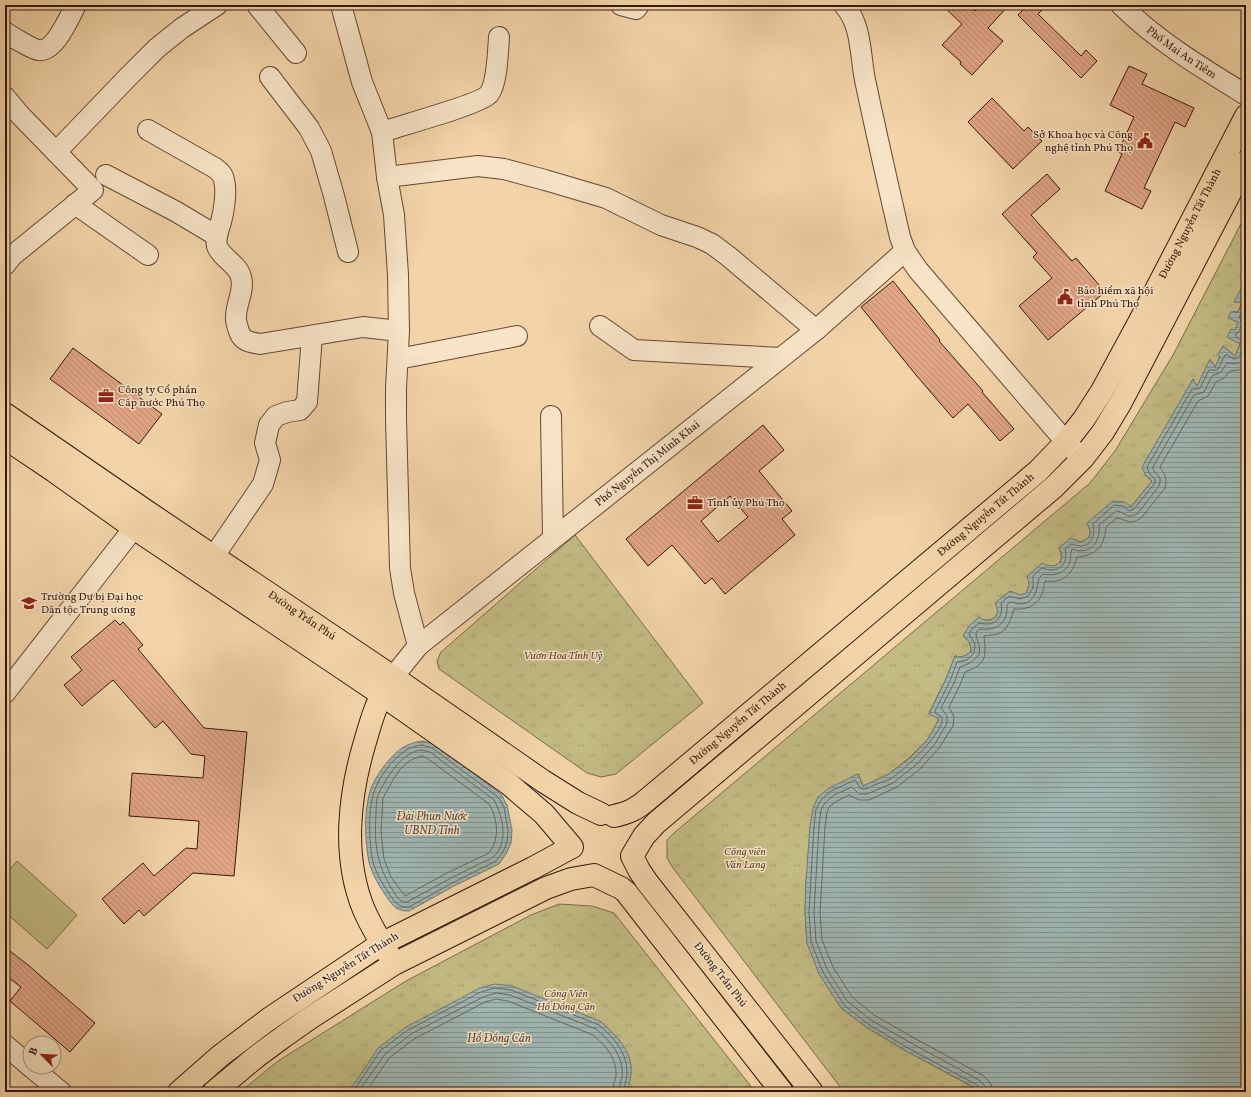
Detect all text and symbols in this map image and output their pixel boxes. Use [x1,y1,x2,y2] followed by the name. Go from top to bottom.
[1143,23,1220,83] street label: Phố Mai An Tiêm
[1033,128,1133,156] place label: Sở Khoa học và Công nghệ tỉnh Phú Thọ
[1136,132,1154,150] public building icon: Sở Khoa học và Công nghệ tỉnh Phú Thọ
[1155,166,1225,282] street label: Đường Nguyễn Tất Thành
[1077,284,1154,312] place label: Bảo hiểm xã hội tỉnh Phú Thọ
[1056,288,1074,306] public building icon: Bảo hiểm xã hội tỉnh Phú Thọ
[118,383,205,411] place label: Công ty Cổ phần Cấp nước Phú Thọ
[97,387,115,405] office icon: Công ty Cổ phần Cấp nước Phú Thọ
[592,417,703,510] street label: Phố Nguyễn Thị Minh Khai
[934,469,1038,560] street label: Đường Nguyễn Tất Thành
[686,494,704,512] office icon: Tỉnh ủy Phú Thọ
[707,496,785,511] place label: Tỉnh ủy Phú Thọ
[265,588,339,644] street label: Đường Trần Phú
[41,590,143,618] place label: Trường Dự bị Đại học Dân tộc Trung ương
[20,594,38,612] school or university icon: Trường Dự bị Đại học Dân tộc Trung ương
[524,649,602,664] park label: Vườn Hoa Tỉnh Uỷ
[686,678,790,769] street label: Đường Nguyễn Tất Thành
[397,809,468,839] water label: Đài Phun Nước UBND Tỉnh
[724,845,766,873] park label: Công viên Văn Lang
[290,929,402,1007] street label: Đường Nguyễn Tất Thành
[690,939,750,1011] street label: Đường Trần Phú
[537,987,596,1015] park label: Công Viên Hồ Đồng Cận
[467,1031,531,1047] water label: Hồ Đồng Cận
[22,1035,62,1075] north arrow
[26,1045,43,1058] text: B

